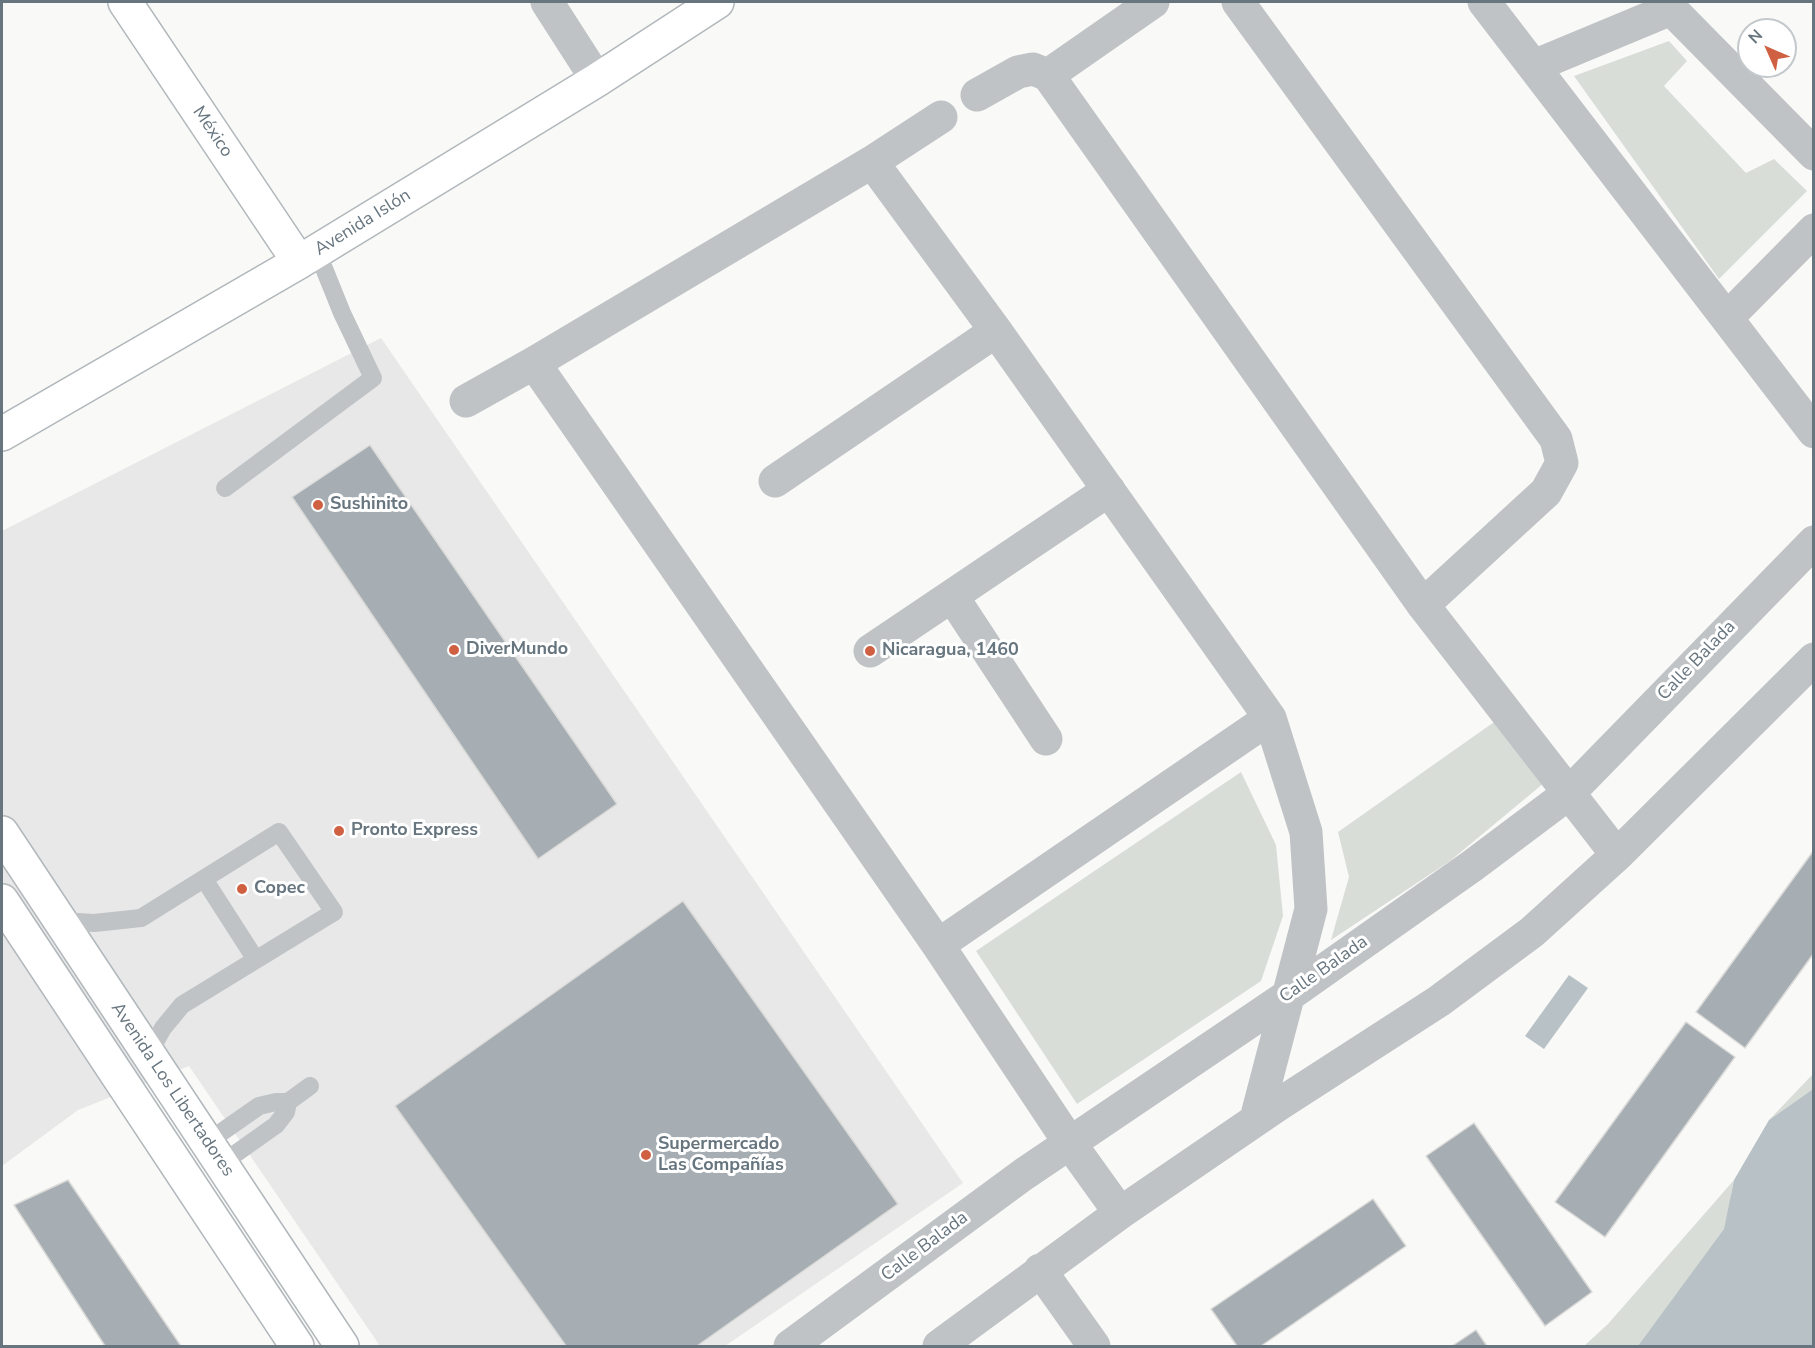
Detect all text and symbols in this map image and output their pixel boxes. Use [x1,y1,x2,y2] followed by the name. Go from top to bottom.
[1737,18,1797,78] north arrow
[1744,25,1768,49] text: N
[187,102,237,162] street label: México
[311,185,415,261] street label: Avenida Islón
[330,494,408,516] place label: Sushinito
[311,498,325,512] marker: Sushinito
[1654,617,1740,705] street label: Calle Balada
[466,639,568,661] place label: DiverMundo
[882,640,1019,662] place label: Nicaragua, 1460
[447,643,461,657] marker: DiverMundo
[863,644,877,658] marker: Nicaragua, 1460
[351,820,478,842] place label: Pronto Express
[332,824,346,838] marker: Pronto Express
[254,878,305,900] place label: Copec
[235,882,249,896] marker: Copec
[1276,932,1372,1008] street label: Calle Balada
[106,999,238,1181] street label: Avenida Los Libertadores
[658,1134,784,1176] place label: Supermercado Las Compañías
[639,1148,653,1162] marker: Supermercado Las Compañías
[877,1207,973,1287] street label: Calle Balada

